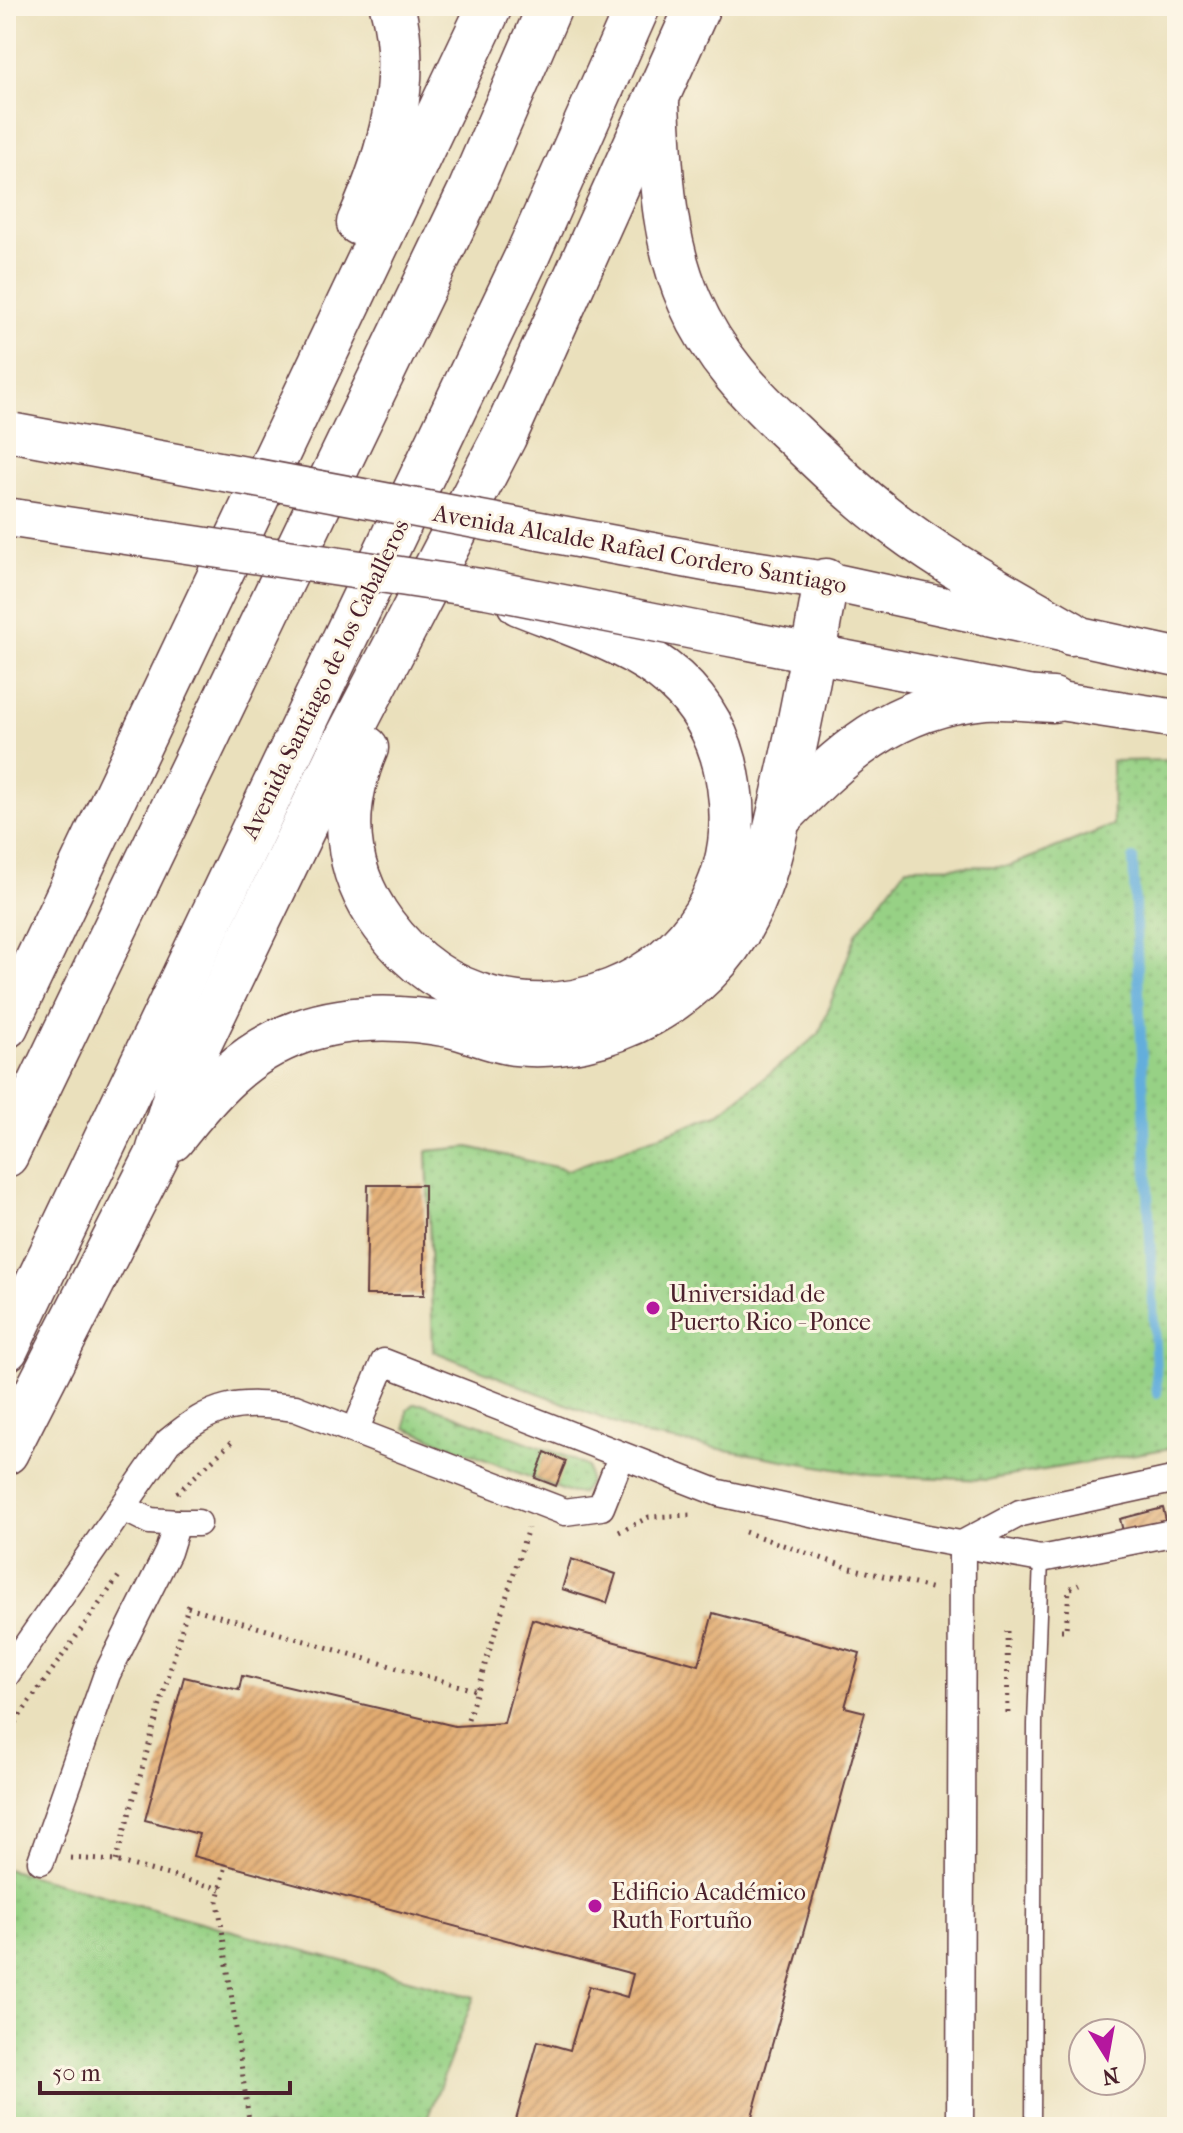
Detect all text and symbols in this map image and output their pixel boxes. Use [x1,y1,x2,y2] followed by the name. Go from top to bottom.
[430,499,849,599] street label: Avenida Alcalde Rafael Cordero Santiago
[235,514,415,844] street label: Avenida Santiago de los Caballeros
[669,1280,871,1336] place label: Universidad de Puerto Rico - Ponce
[644,1299,662,1317] marker: Universidad de Puerto Rico - Ponce
[611,1878,806,1934] place label: Edificio Académico Ruth Fortuño
[586,1897,604,1915] marker: Edificio Académico Ruth Fortuño
[1067,2017,1147,2097] north arrow
[40,2045,290,2095] scale bar
[52,2059,101,2087] text: 50 m
[1100,2061,1121,2090] text: N

